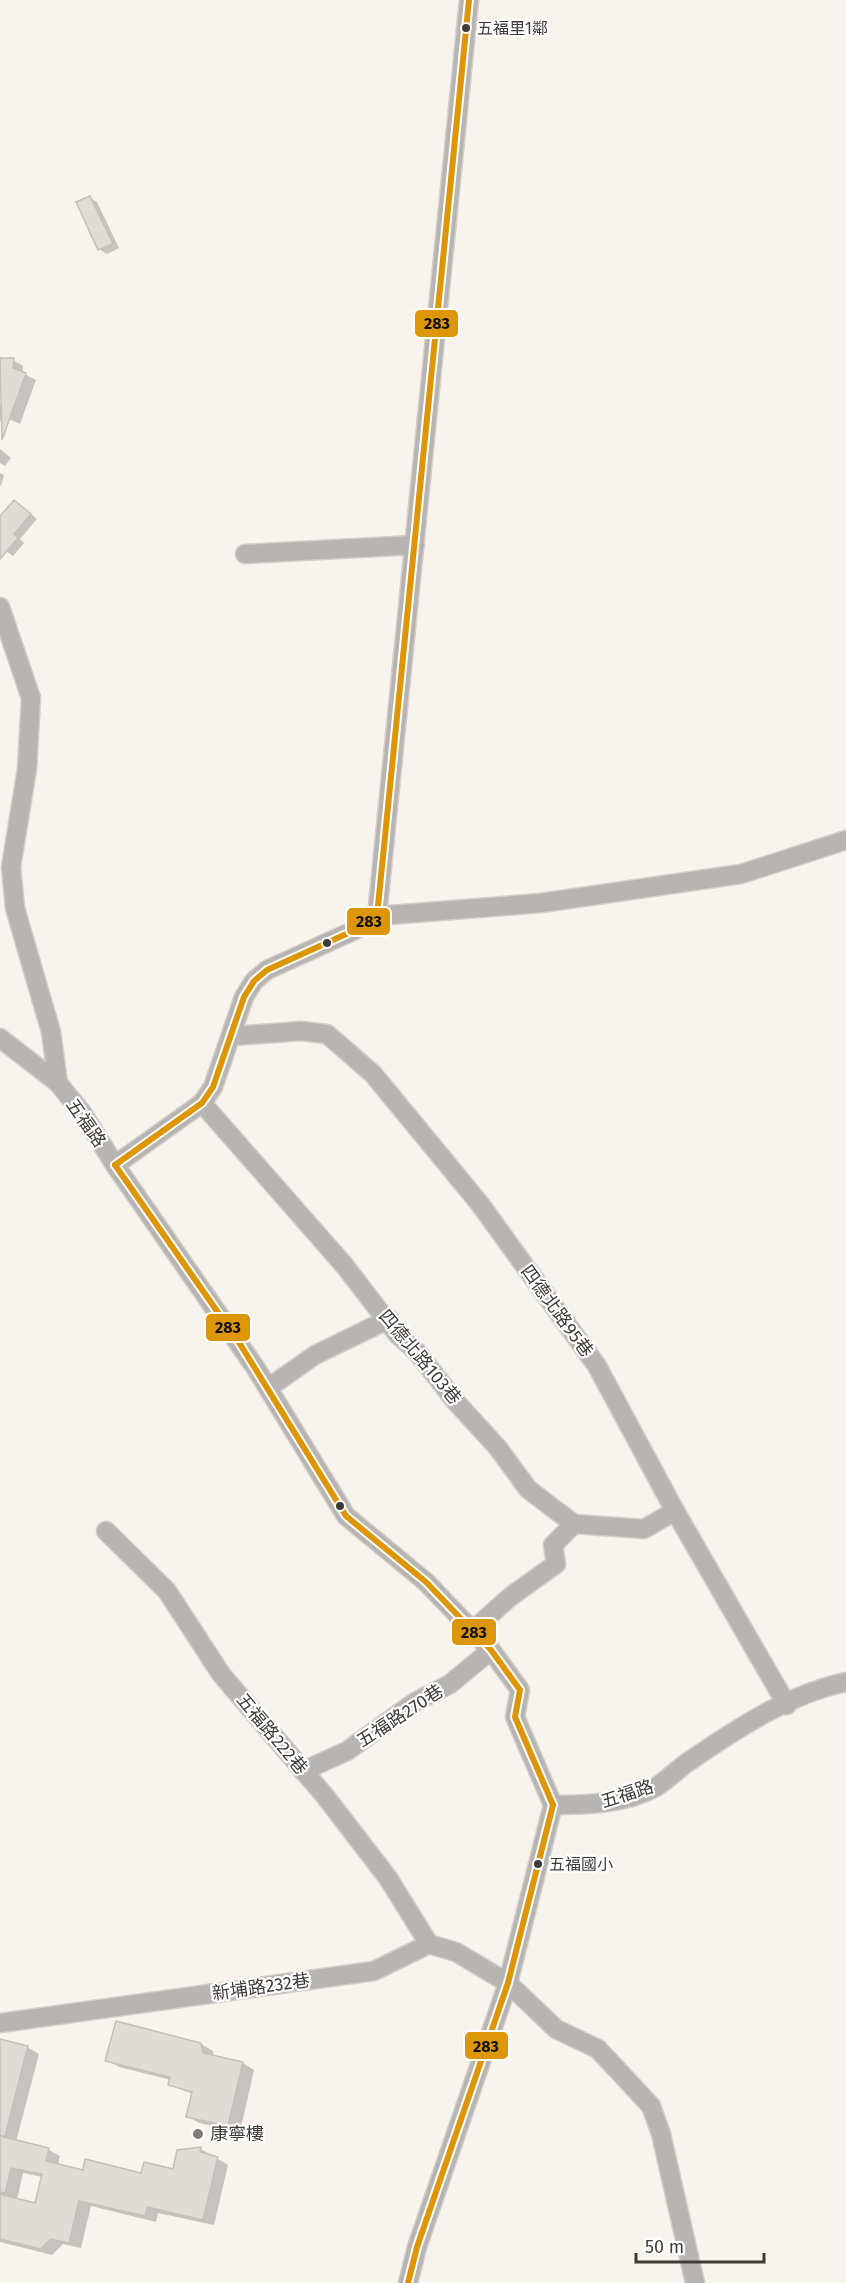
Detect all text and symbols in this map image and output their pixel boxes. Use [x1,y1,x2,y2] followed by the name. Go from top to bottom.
[477,19,548,38] place label: 五福里1鄰
[460,22,472,34] marker: 五福里1鄰
[414,309,459,338] line badge: 283
[424,314,450,333] text: 283
[346,907,391,936] line badge: 283
[356,912,382,931] text: 283
[321,937,333,949] unlabelled marker
[62,1095,110,1151] street label: 五福路
[516,1261,598,1361] street label: 四德北路95巷
[374,1305,466,1409] street label: 四德北路103巷
[205,1313,251,1342] line badge: 283
[215,1318,241,1337] text: 283
[334,1500,346,1512] unlabelled marker
[451,1618,497,1646] line badge: 283
[461,1623,487,1642] text: 283
[353,1680,447,1752] street label: 五福路270巷
[232,1689,312,1779] street label: 五福路222巷
[598,1775,656,1813] street label: 五福路
[549,1855,613,1874] place label: 五福國小
[532,1858,544,1870] marker: 五福國小
[211,1969,311,2005] street label: 新埔路232巷
[464,2031,509,2060] line badge: 283
[473,2037,499,2056] text: 283
[210,2123,264,2145] place label: 康寧樓
[191,2127,205,2141] marker: 康寧樓
[636,2226,764,2264] scale bar
[645,2236,684,2258] text: 50 m

